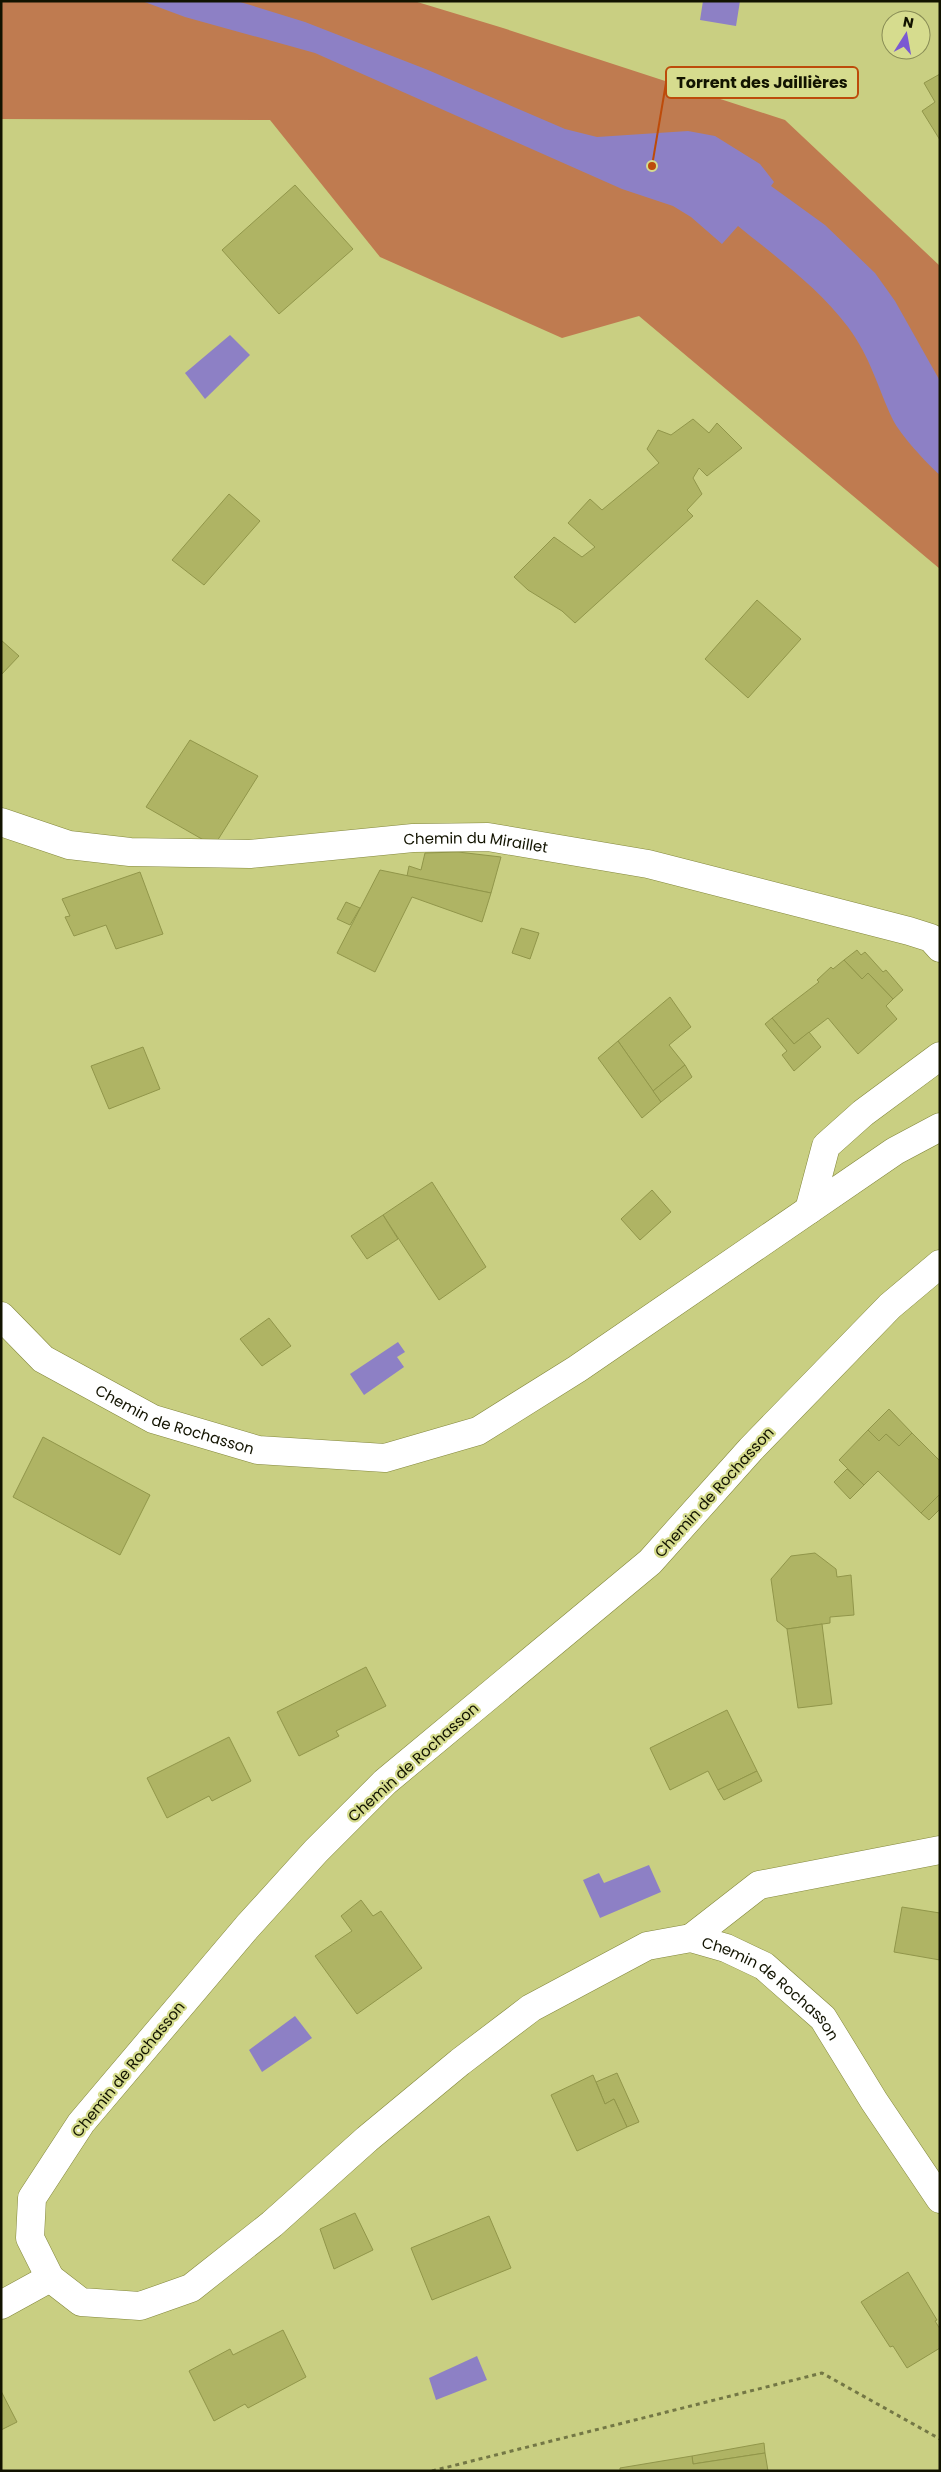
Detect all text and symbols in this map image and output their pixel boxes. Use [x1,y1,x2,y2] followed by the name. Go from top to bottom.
[881,10,931,60] north arrow
[901,11,916,33] text: N
[666,67,858,98] callout: Torrent des Jaillières
[676,71,848,94] text: Torrent des Jaillières
[402,826,550,857] street label: Chemin du Miraillet
[92,1379,257,1459] street label: Chemin de Rochasson
[650,1422,778,1562] street label: Chemin de Rochasson
[343,1698,483,1826] street label: Chemin de Rochasson
[700,1931,845,2044] street label: Chemin de Rochasson
[67,1997,189,2141] street label: Chemin de Rochasson

